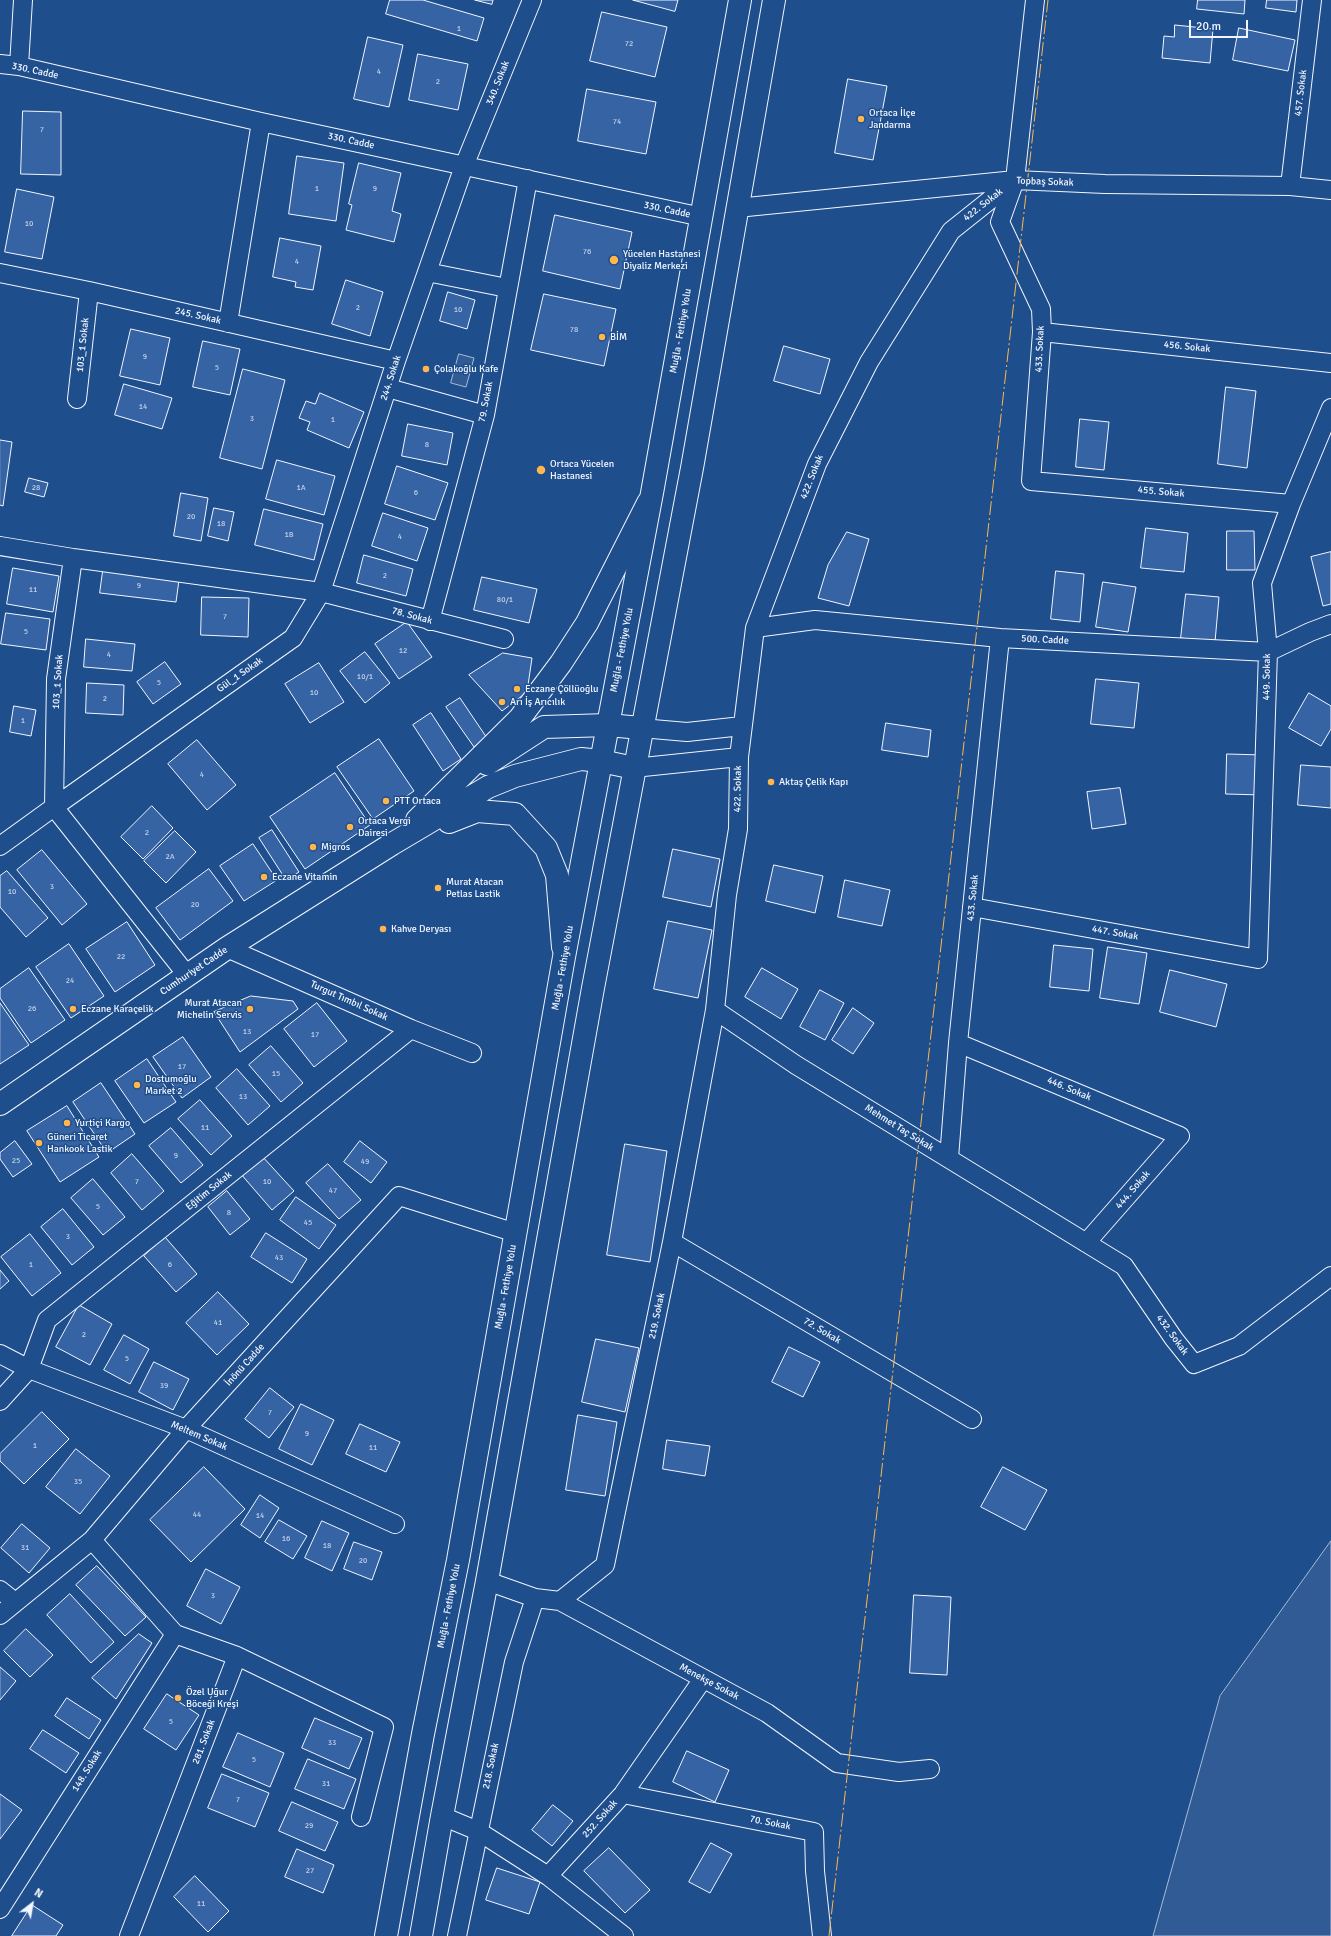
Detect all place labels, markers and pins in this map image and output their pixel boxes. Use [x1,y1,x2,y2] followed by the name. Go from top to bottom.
[869,107,915,130] place label: Ortaca İlçe Jandarma
[856,114,866,124] marker: Ortaca İlçe Jandarma
[623,248,701,272] place label: Yücelen Hastanesi Diyaliz Merkezi
[608,254,620,266] marker: Yücelen Hastanesi Diyaliz Merkezi
[610,331,627,343] place label: BİM
[597,332,607,342] marker: BİM
[434,363,498,375] place label: Çolakoğlu Kafe
[421,364,431,374] marker: Çolakoğlu Kafe
[550,458,614,482] place label: Ortaca Yücelen Hastanesi
[535,464,547,476] marker: Ortaca Yücelen Hastanesi
[525,683,598,695] place label: Eczane Çöllüoğlu
[512,684,522,694] marker: Eczane Çöllüoğlu
[510,696,565,708] place label: Arı İş Arıcılık
[497,697,507,707] marker: Arı İş Arıcılık
[779,776,848,788] place label: Aktaş Çelik Kapı
[766,777,776,787] marker: Aktaş Çelik Kapı
[394,795,441,807] place label: PTT Ortaca
[381,796,391,806] marker: PTT Ortaca
[358,815,411,838] place label: Ortaca Vergi Dairesi
[345,822,355,832] marker: Ortaca Vergi Dairesi
[321,841,350,853] place label: Migros
[308,842,318,852] marker: Migros
[272,871,338,883] place label: Eczane Vitamin
[259,872,269,882] marker: Eczane Vitamin
[446,876,504,900] place label: Murat Atacan Petlas Lastik
[433,883,443,893] marker: Murat Atacan Petlas Lastik
[391,923,451,935] place label: Kahve Deryası
[378,924,388,934] marker: Kahve Deryası
[177,997,242,1020] place label: Murat Atacan Michelin Servis
[81,1003,153,1015] place label: Eczane Karaçelik
[68,1004,78,1014] marker: Eczane Karaçelik
[245,1004,255,1014] marker: Murat Atacan Michelin Servis
[145,1073,197,1096] place label: Dostumoğlu Market 2
[132,1080,142,1090] marker: Dostumoğlu Market 2
[75,1117,130,1129] place label: Yurtiçi Kargo
[62,1118,72,1128] marker: Yurtiçi Kargo
[47,1131,113,1154] place label: Güneri Ticaret Hankook Lastik
[34,1138,44,1148] marker: Güneri Ticaret Hankook Lastik
[186,1686,239,1710] place label: Özel Uğur Böceği Kreşi
[173,1693,183,1703] marker: Özel Uğur Böceği Kreşi

